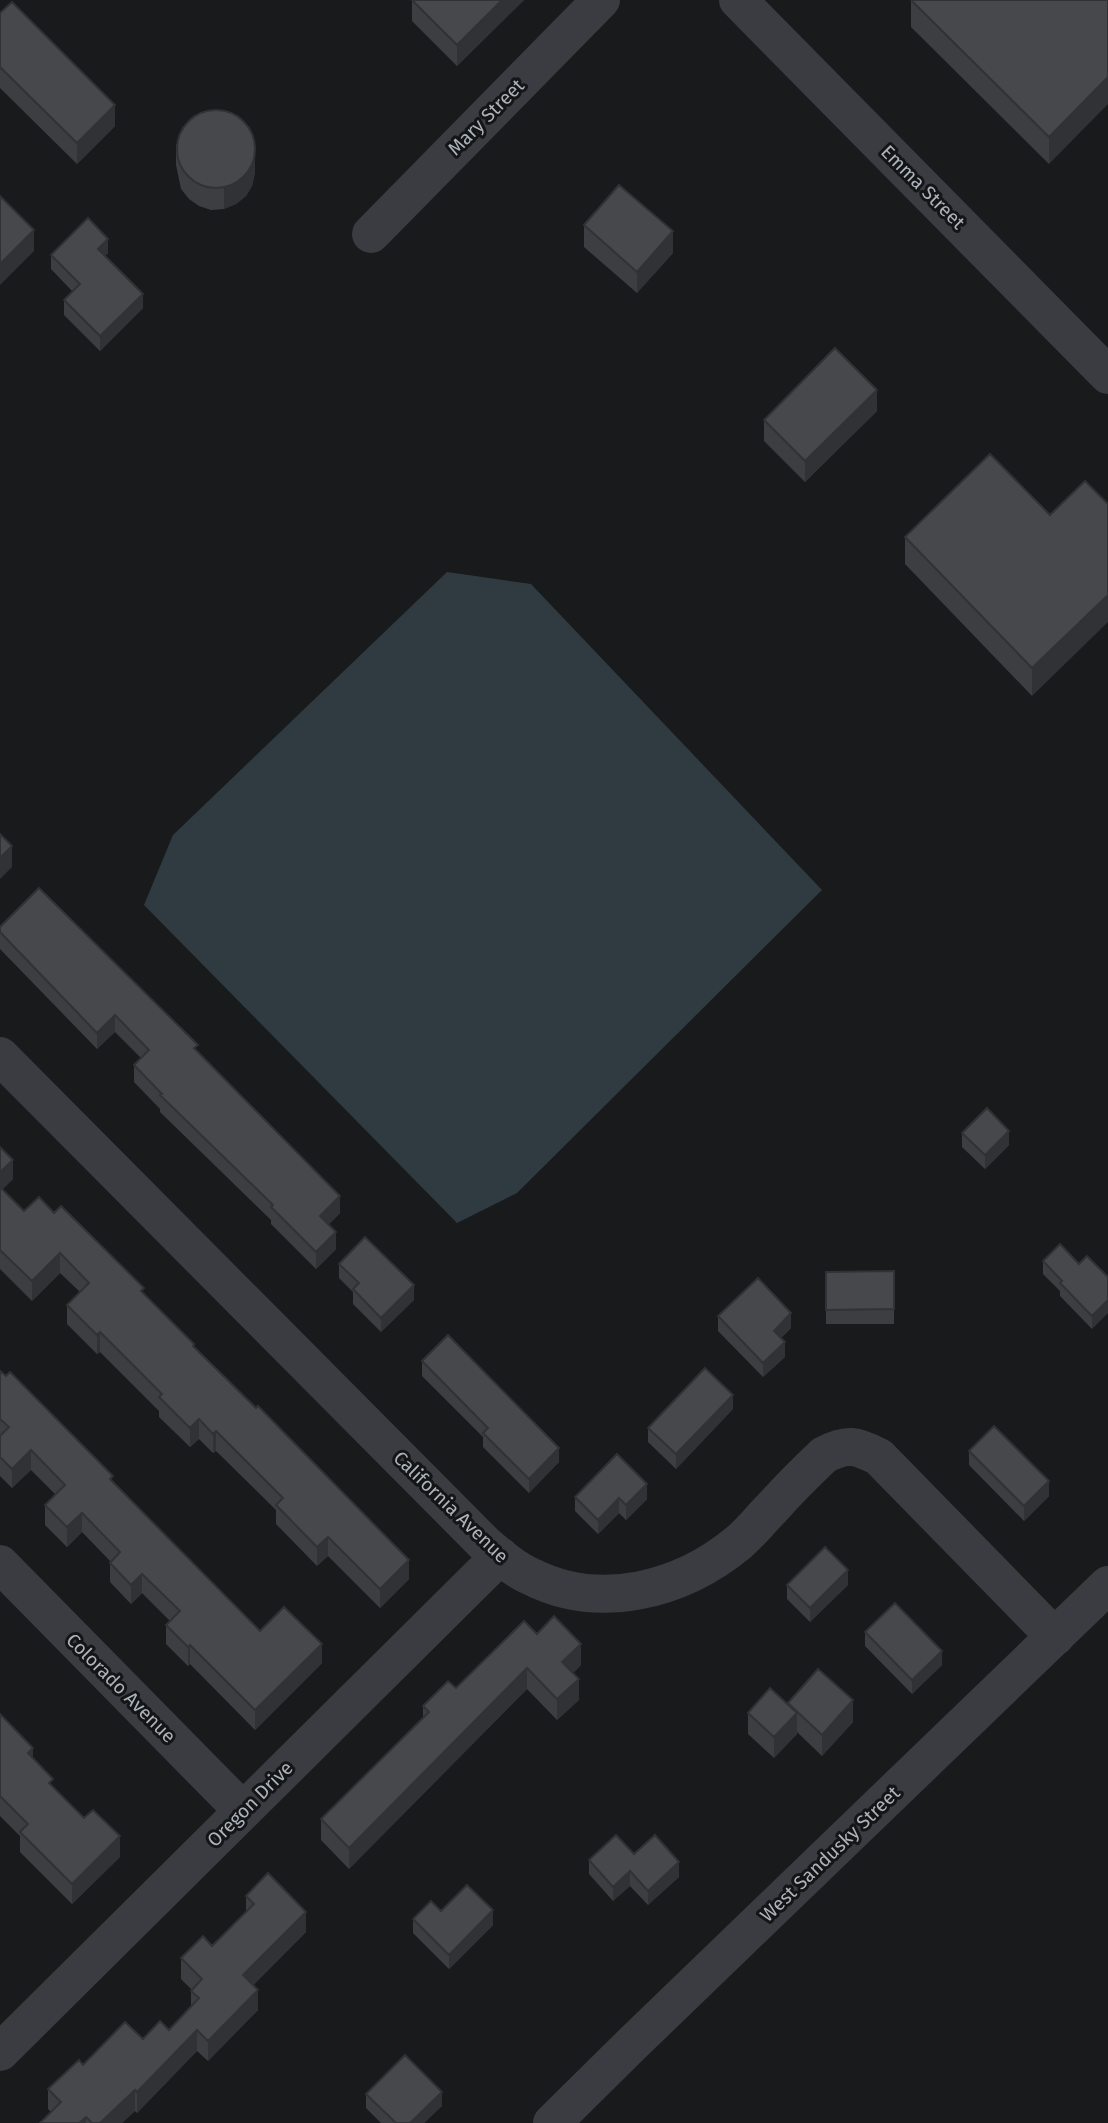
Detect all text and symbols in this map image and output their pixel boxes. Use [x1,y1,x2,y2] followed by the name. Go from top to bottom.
[443,74,529,160] street label: Mary Street
[876,140,970,234] street label: Emma Street
[389,1446,513,1568] street label: California Avenue
[61,1628,181,1748] street label: Colorado Avenue
[202,1756,298,1852] street label: Oregon Drive
[755,1781,905,1927] street label: West Sandusky Street

